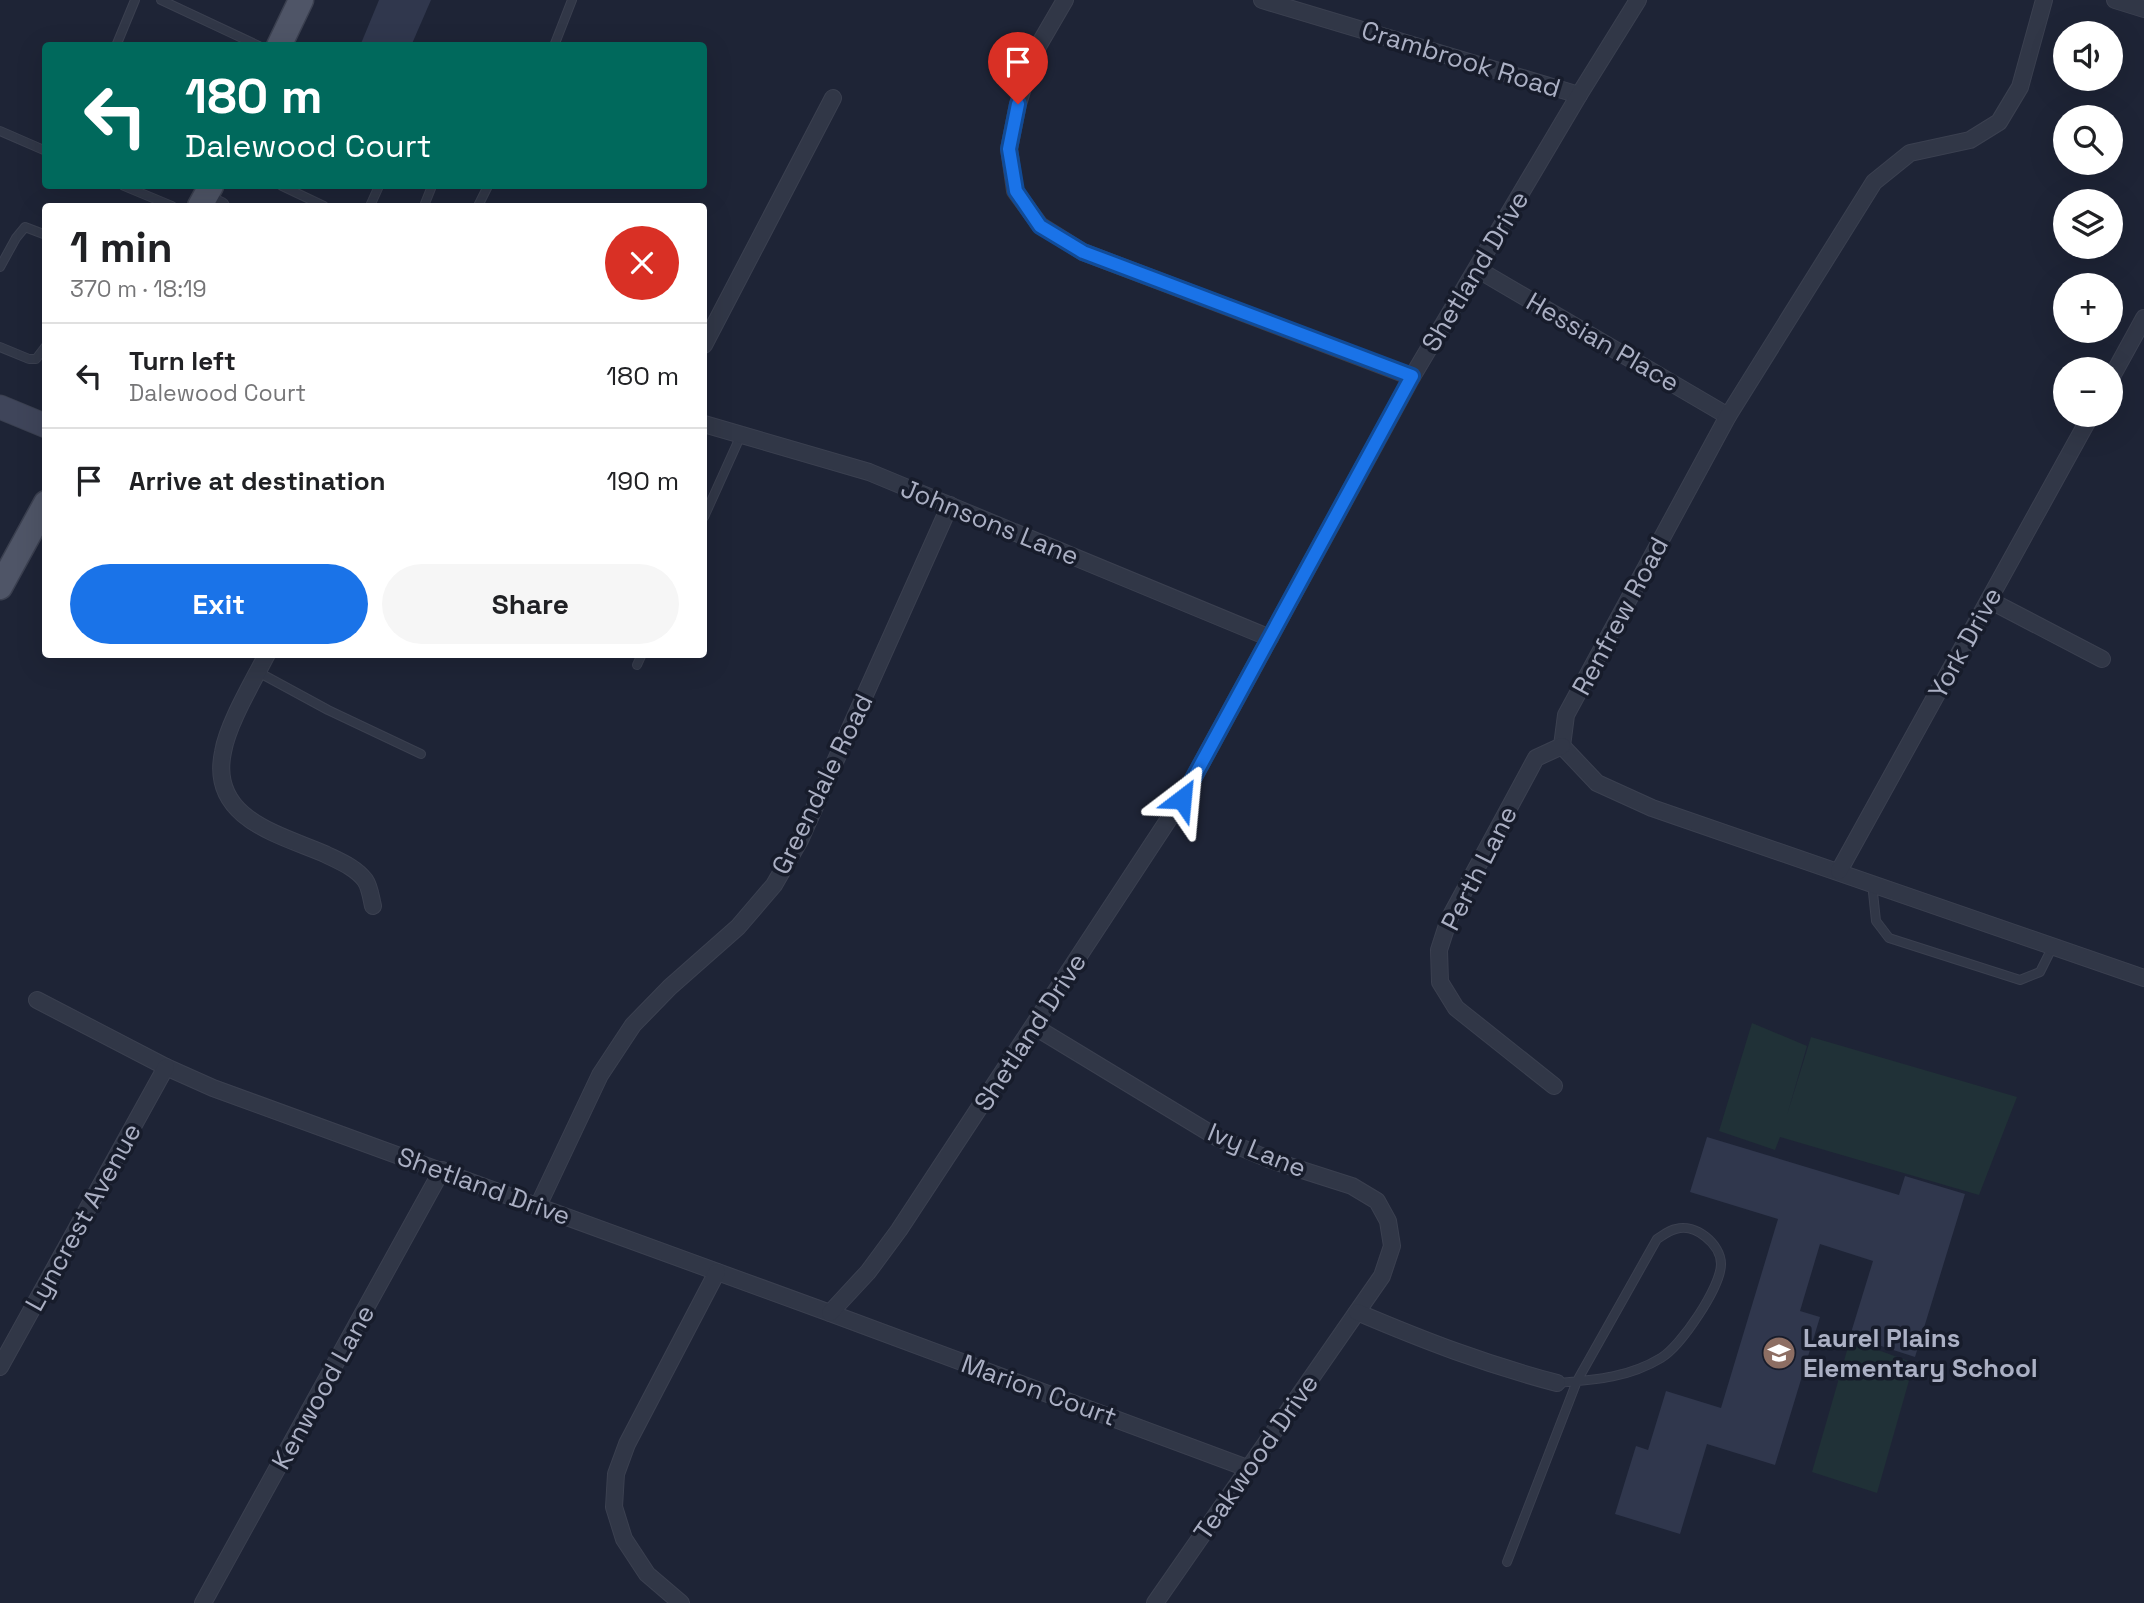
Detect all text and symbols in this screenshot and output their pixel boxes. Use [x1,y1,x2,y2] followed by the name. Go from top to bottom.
[1357,13,1565,105] street label: Crambrook Road
[2053,21,2123,427] map controls
[2053,21,2123,91] button: sound
[988,32,1048,104] pin
[999,43,1037,81] icon: arrive
[185,65,323,127] text: 180 m
[70,70,161,161] icon: left
[2053,105,2123,175] button: search
[185,126,431,166] text: Dalewood Court
[1414,184,1536,358] street label: Shetland Drive
[2053,189,2123,259] button: layers
[70,221,173,274] text: 1 min
[605,226,679,300] button: close
[2053,273,2123,343] button: +
[70,274,207,304] text: 370 m · 18:19
[1520,284,1686,400] street label: Hessian Place
[129,344,236,378] text: Turn left
[70,357,108,395] icon: left
[2053,357,2123,427] button: −
[606,359,679,393] text: 180 m
[129,378,306,408] text: Dalewood Court
[70,462,108,500] icon: arrive
[129,464,386,498] text: Arrive at destination
[607,464,679,498] text: 190 m
[896,471,1084,573] street label: Johnsons Lane
[1564,531,1676,701] street label: Renfrew Road
[70,564,368,644] button: Exit
[382,564,679,644] button: Share
[1920,581,2010,705] street label: York Drive
[764,688,880,880] street label: Greendale Road
[1145,762,1219,836] position arrow
[1433,800,1525,936] street label: Perth Lane
[966,947,1094,1117] street label: Shetland Drive
[1203,1115,1311,1185] street label: Ivy Lane
[17,1117,149,1317] street label: Lyncrest Avenue
[393,1139,575,1233] street label: Shetland Drive
[264,1299,382,1475] street label: Kenwood Lane
[1803,1321,2038,1385] place label: Laurel Plains Elementary School
[1760,1334,1798,1372] school or university icon: Laurel Plains Elementary School
[957,1346,1121,1434] street label: Marion Court
[1186,1367,1326,1547] street label: Teakwood Drive

